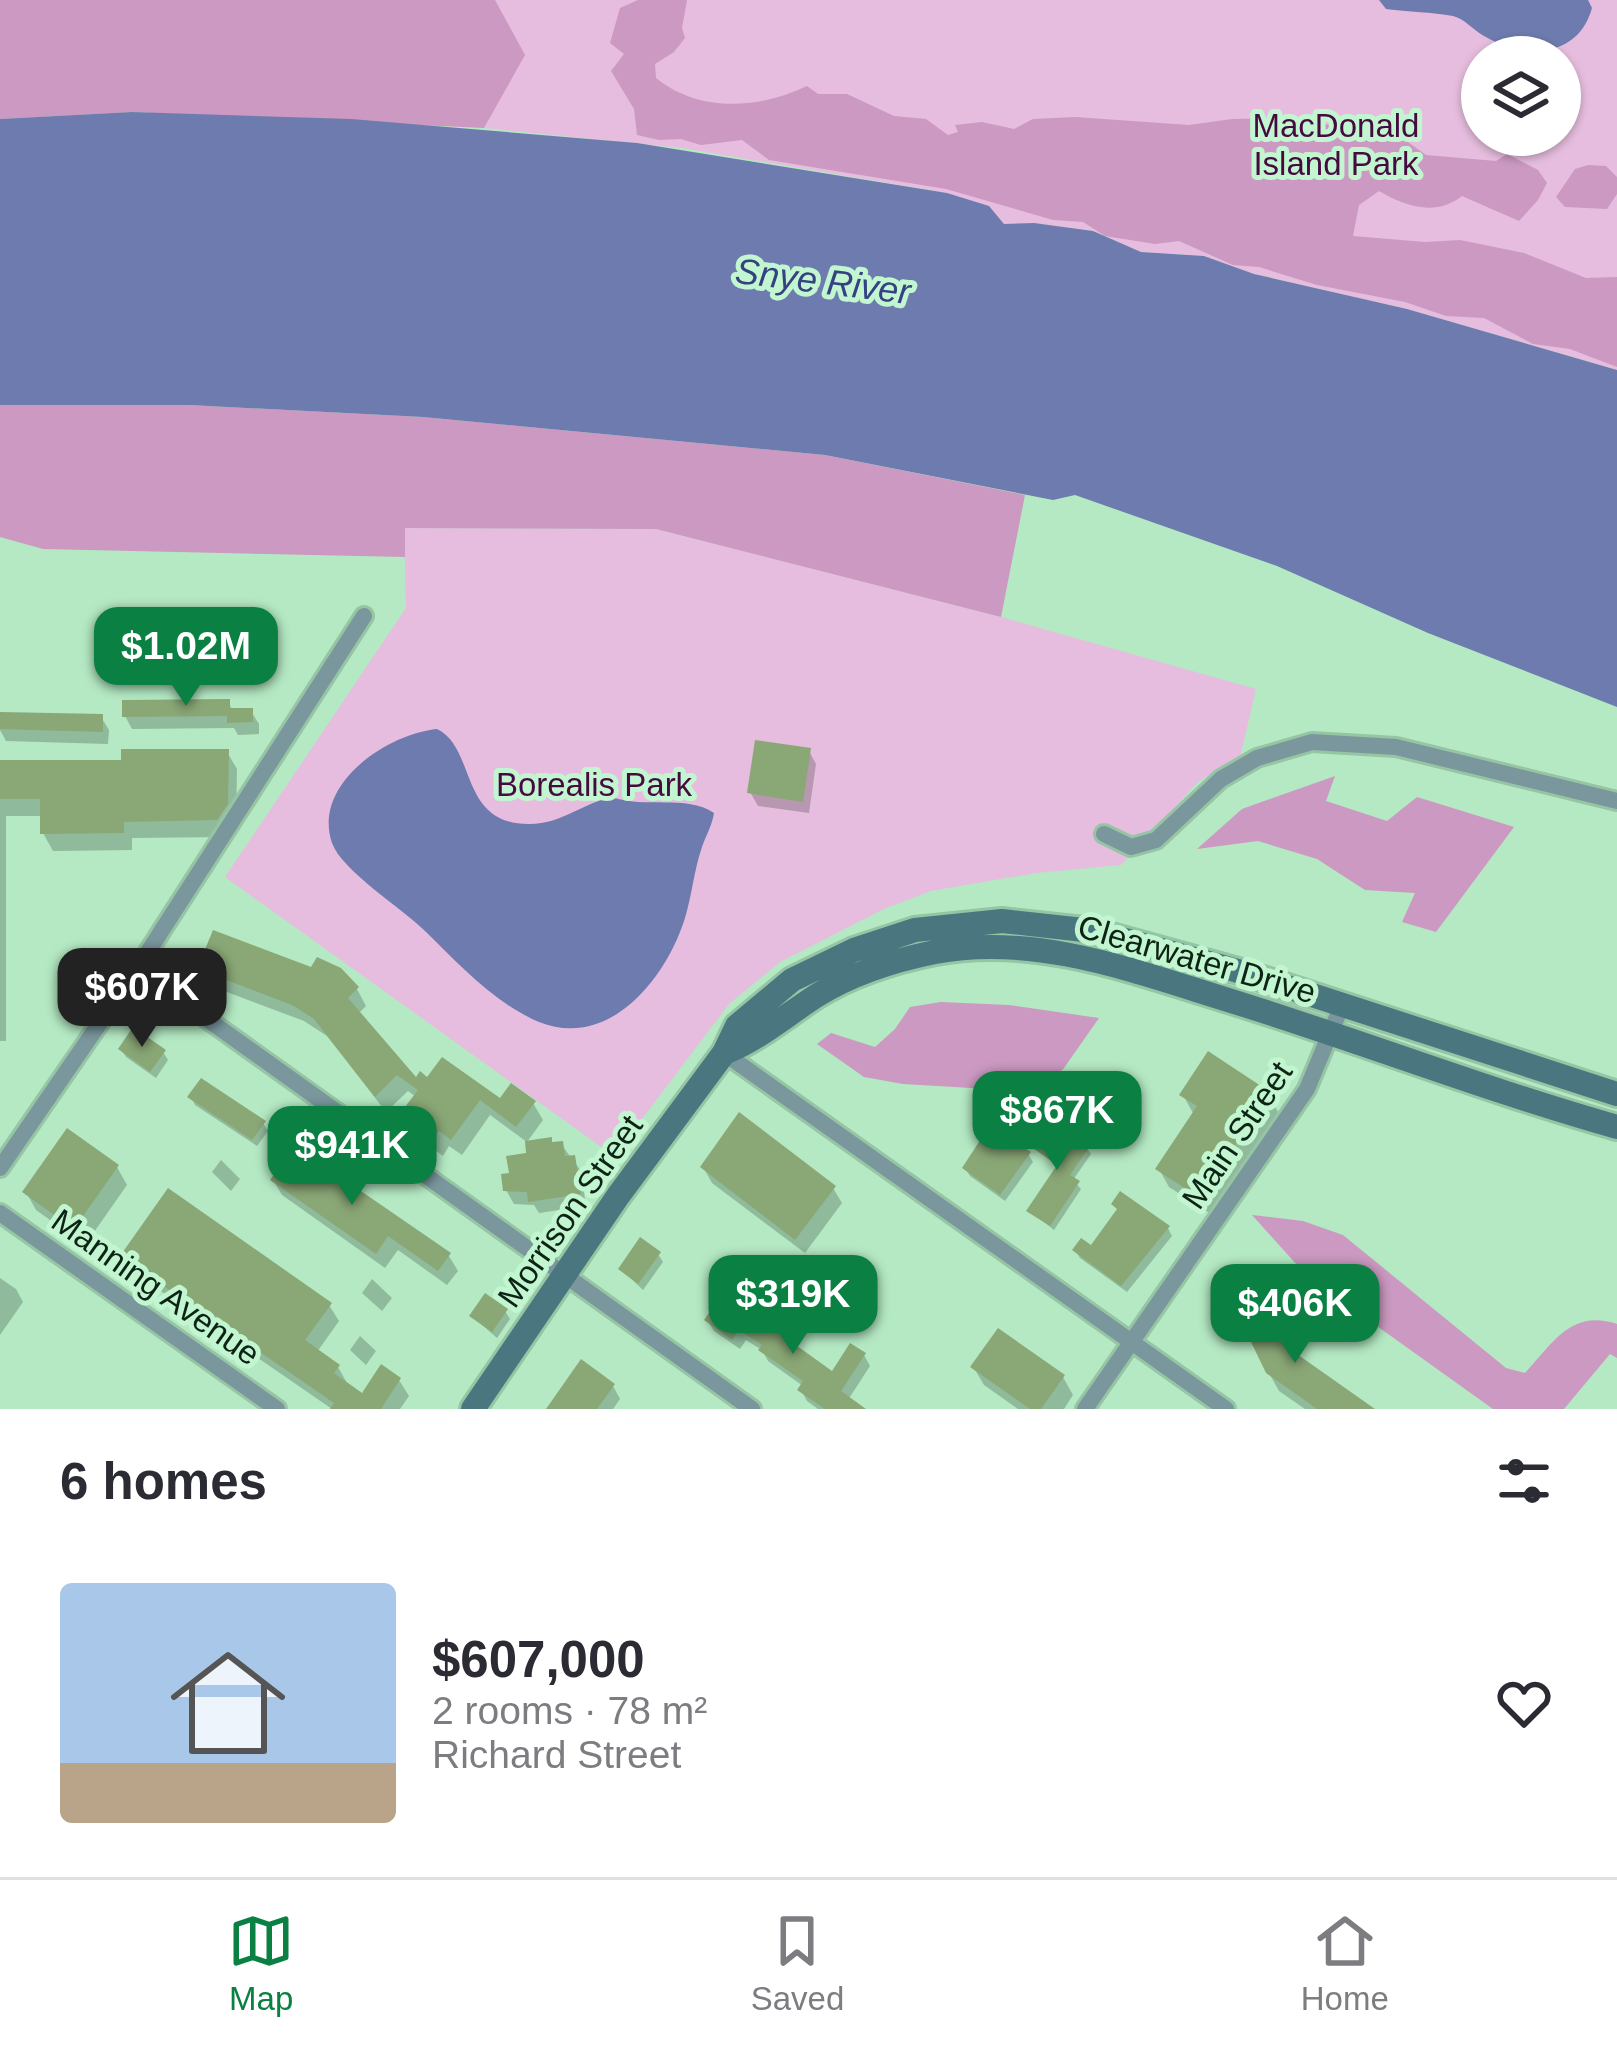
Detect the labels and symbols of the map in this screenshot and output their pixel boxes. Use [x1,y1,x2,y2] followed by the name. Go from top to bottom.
[1253,107,1419,182] park label: MacDonald Island Park
[733,250,915,312] water label: Snye River
[88,607,284,709] pin: $1.02M
[496,766,693,803] park label: Borealis Park
[1074,907,1320,1011] street label: Clearwater Drive
[58,948,226,1050] pin: $607K
[1174,1055,1300,1215] street label: Main Street
[973,1071,1141,1173] pin: $867K
[268,1106,436,1208] pin: $941K
[490,1108,650,1314] street label: Morrison Street
[45,1202,267,1372] street label: Manning Avenue
[709,1255,877,1357] pin: $319K
[1211,1264,1379,1366] pin: $406K

